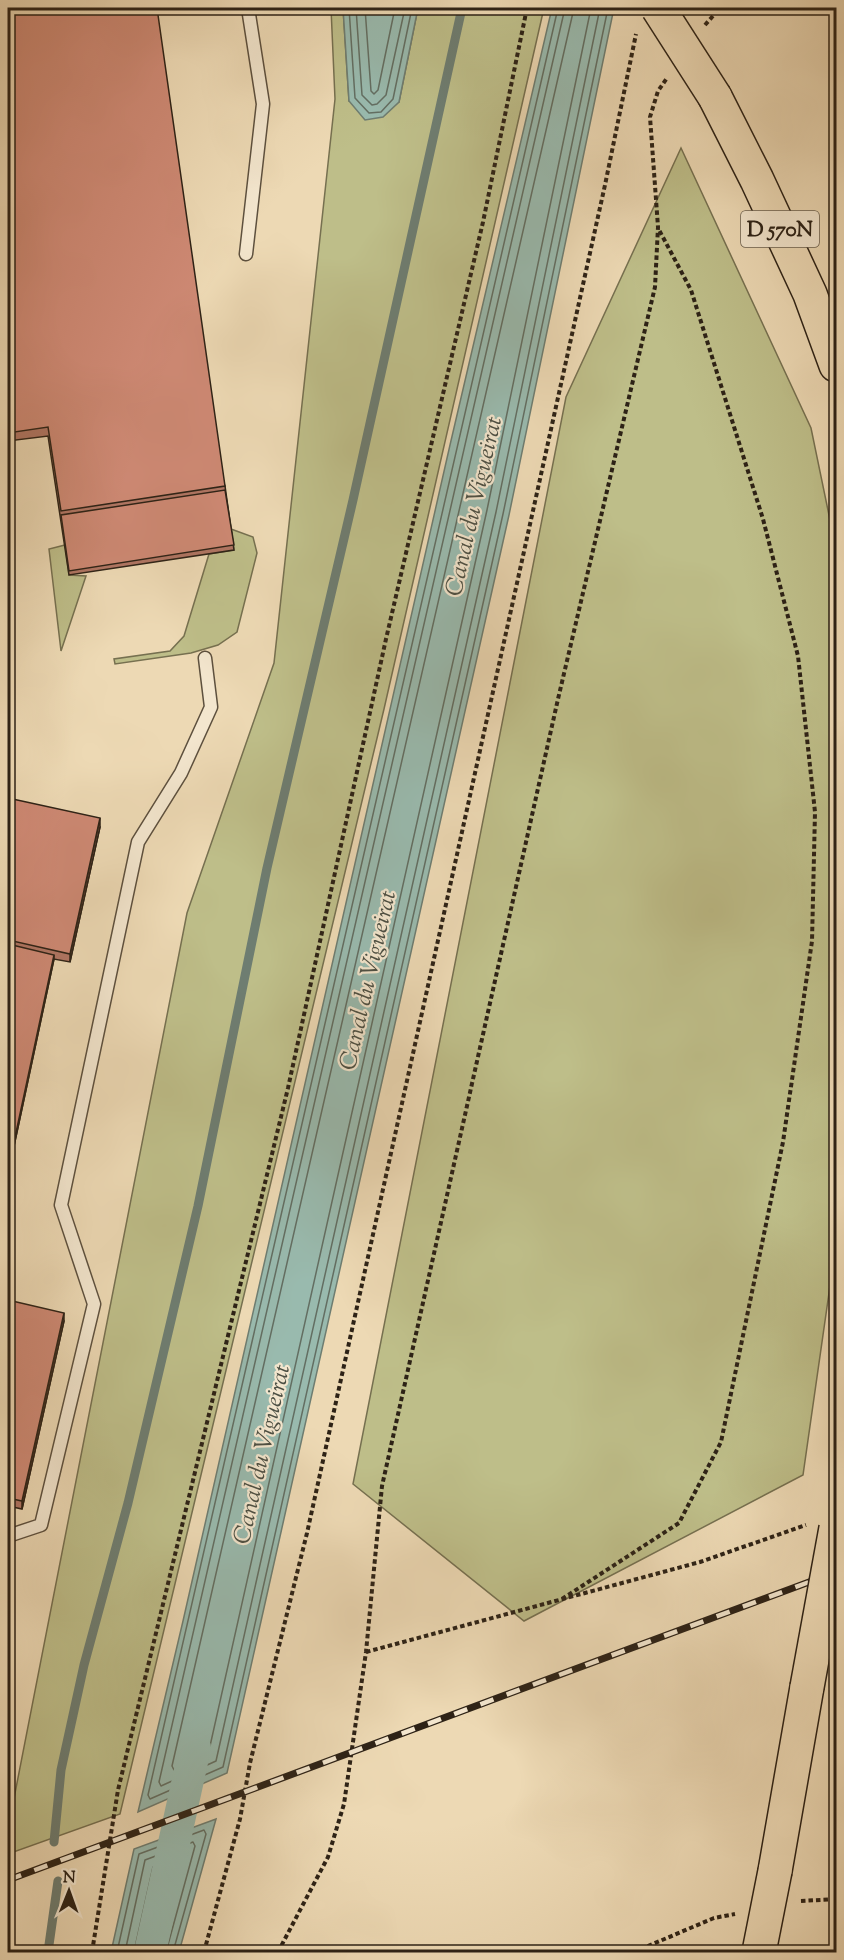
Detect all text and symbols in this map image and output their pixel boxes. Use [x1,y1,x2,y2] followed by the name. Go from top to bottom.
[741,211,819,247] road number: D 570N
[438,413,512,600] water label: Canal du Vigueirat
[332,887,406,1074] water label: Canal du Vigueirat
[226,1361,300,1548] water label: Canal du Vigueirat
[39,1861,99,1921] north arrow
[63,1867,76,1890] text: N

